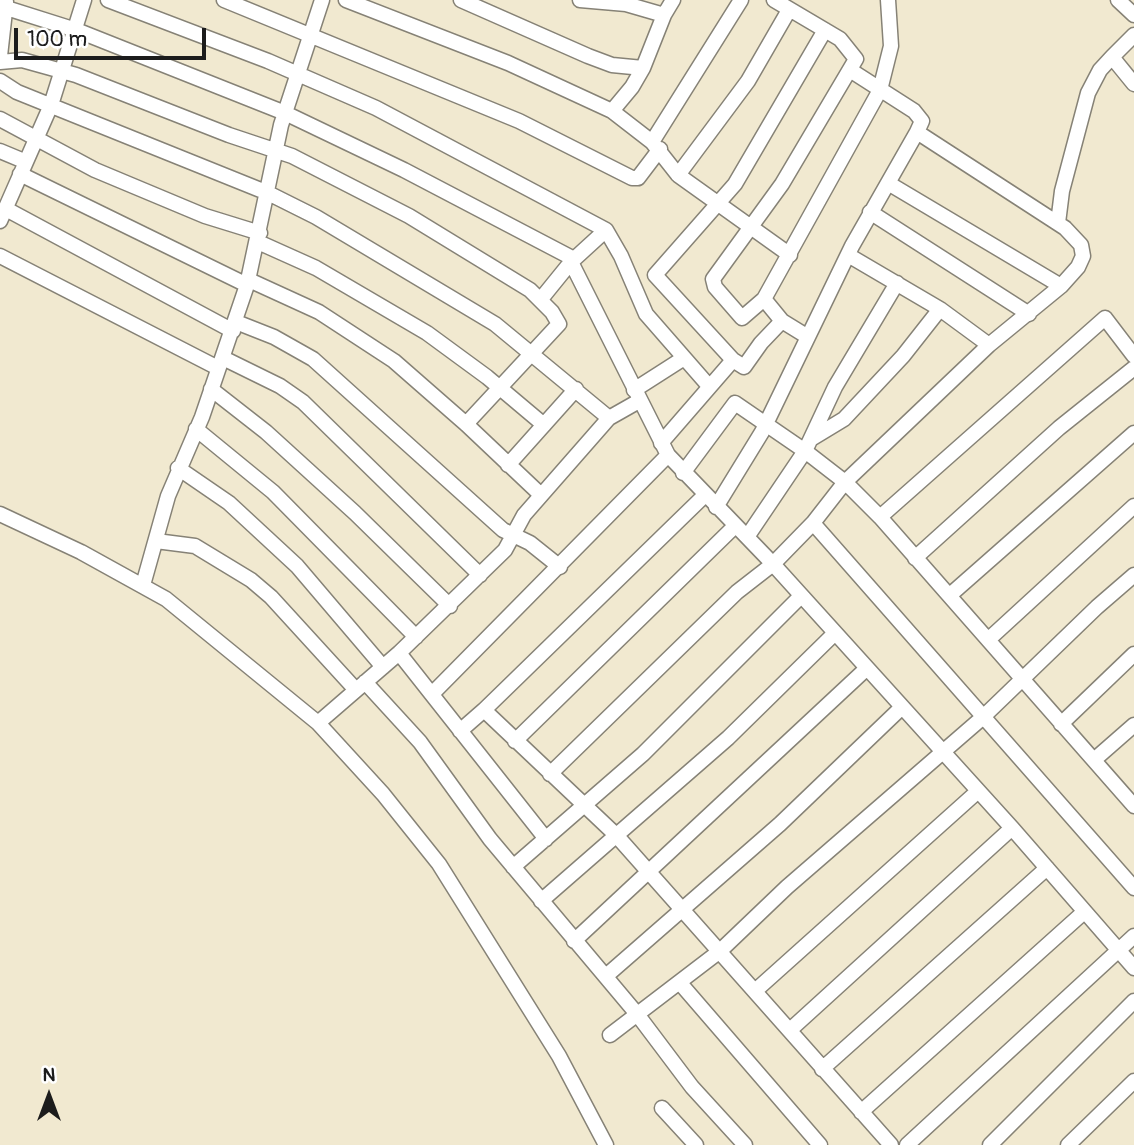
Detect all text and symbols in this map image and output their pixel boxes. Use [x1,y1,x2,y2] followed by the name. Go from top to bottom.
[18,14,210,58] scale bar
[27,26,87,53] text: 100 m
[14,1061,84,1131] north arrow
[43,1063,55,1087] text: N

